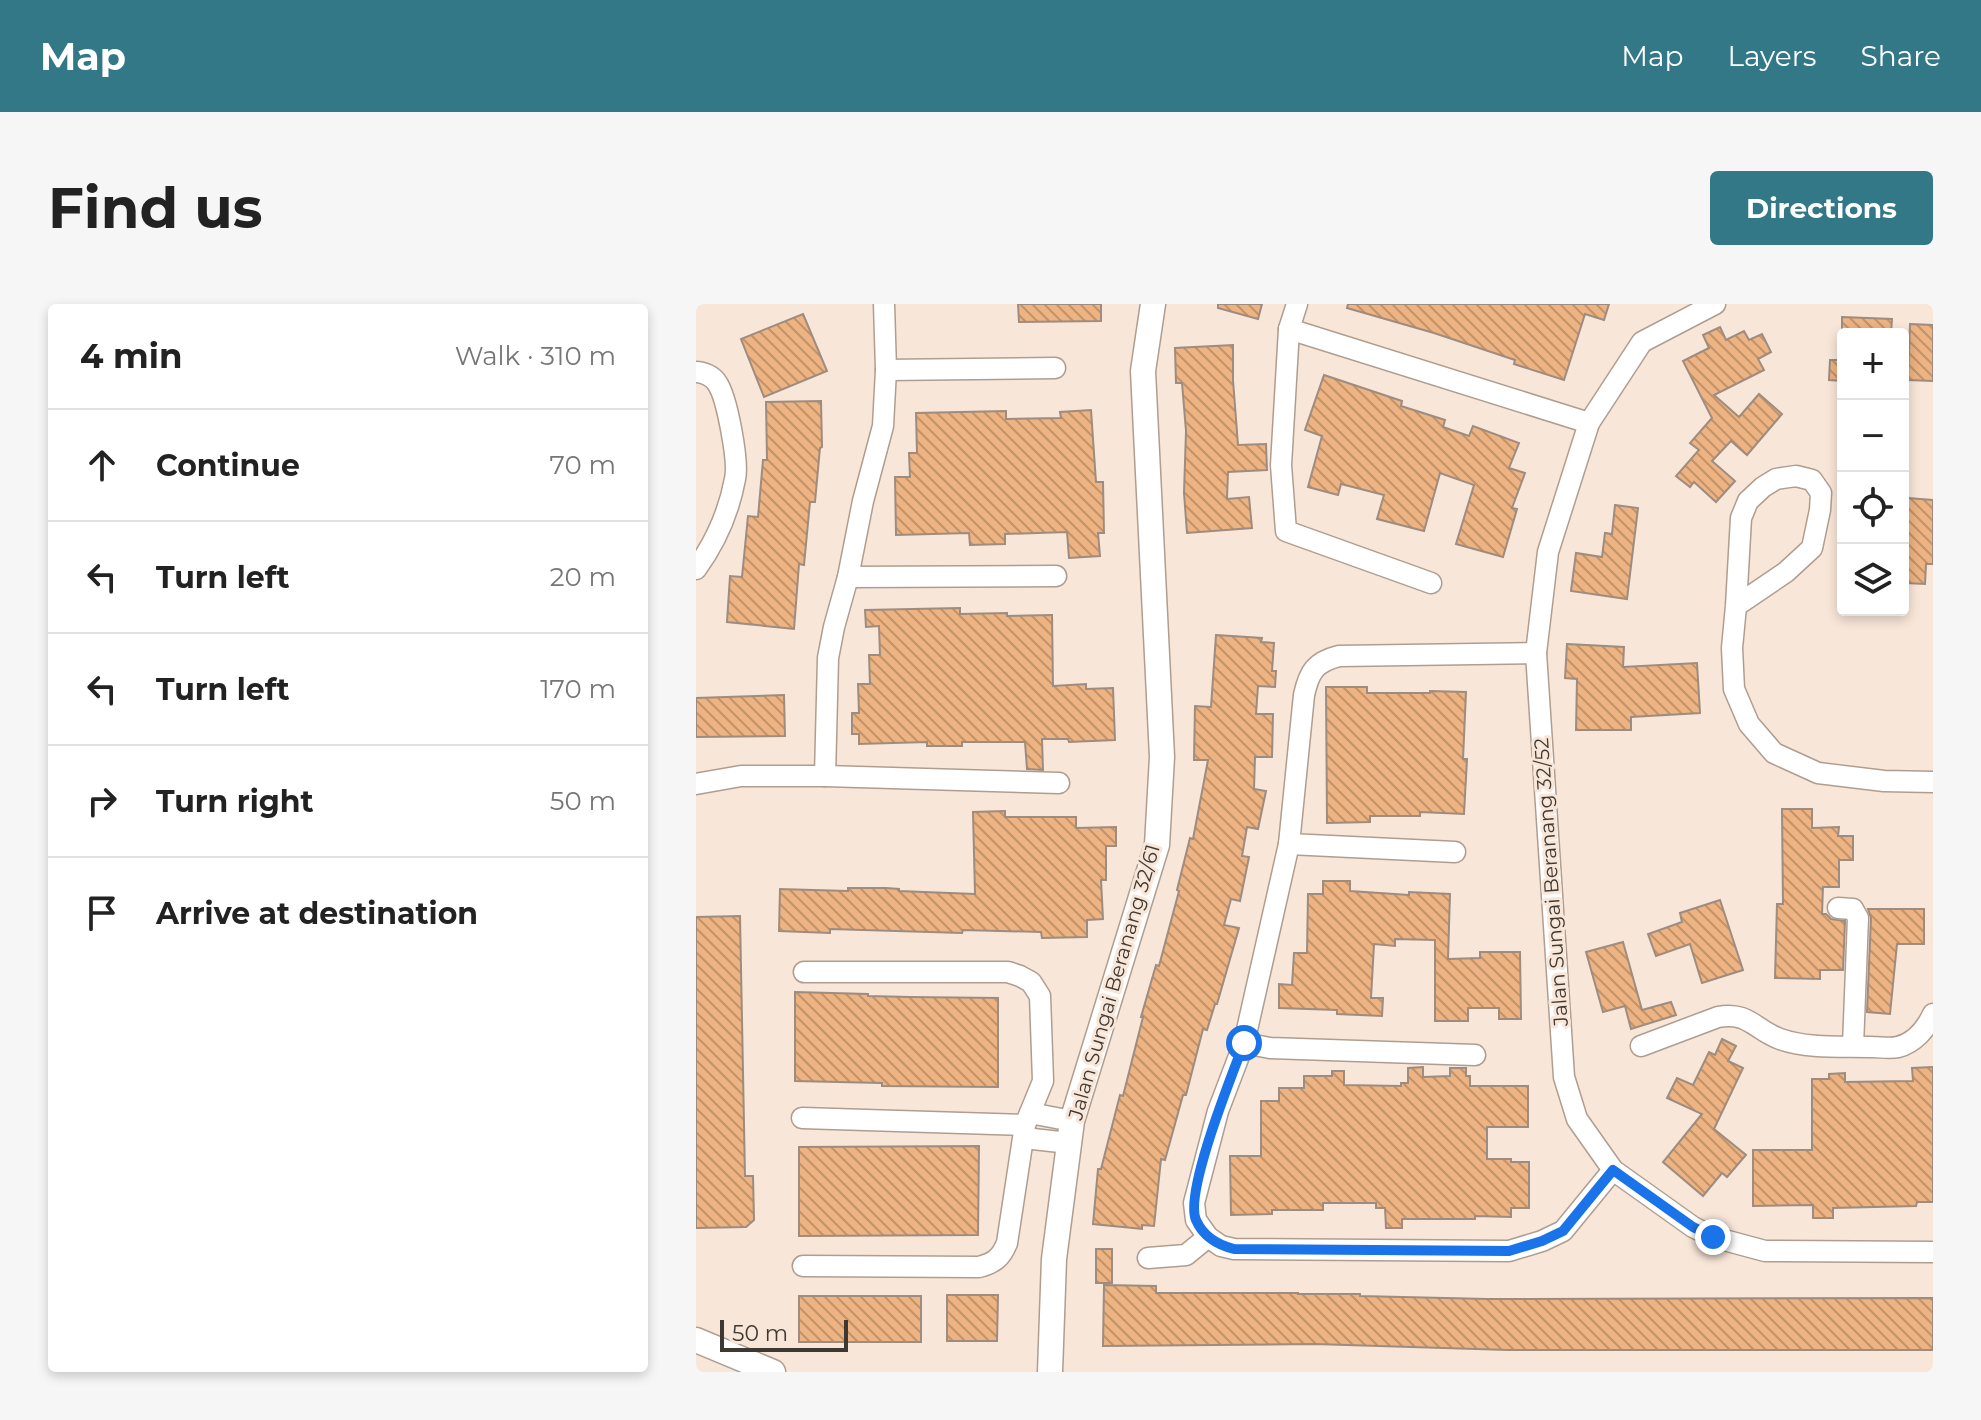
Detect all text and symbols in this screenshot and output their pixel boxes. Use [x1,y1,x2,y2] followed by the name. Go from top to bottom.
[40,33,126,80] text: Map
[1621,39,1684,73] text: Map
[1728,39,1817,73] text: Layers
[1861,39,1941,73] text: Share
[1710,171,1933,245] button: Directions
[48,174,262,242] text: Find us
[1837,328,1909,616] map controls
[1837,328,1909,400] button: +
[80,335,182,377] text: 4 min
[455,340,616,372] text: Walk · 310 m
[1837,400,1909,472] button: −
[80,443,124,487] icon: ahead
[156,447,300,484] text: Continue
[550,449,616,481] text: 70 m
[1837,472,1909,544] button: locate
[1837,544,1909,616] button: layers
[80,555,124,599] icon: left
[156,559,289,596] text: Turn left
[550,561,616,593] text: 20 m
[80,667,124,711] icon: left
[156,671,289,708] text: Turn left
[540,673,616,705] text: 170 m
[1529,737,1573,1028] street label: Jalan Sungai Beranang 32/52
[80,779,124,823] icon: right
[156,783,313,820] text: Turn right
[550,785,616,817] text: 50 m
[1063,841,1165,1124] street label: Jalan Sungai Beranang 32/61
[80,891,124,935] icon: arrive
[156,895,478,932] text: Arrive at destination
[1226,1025,1262,1061] route start
[1695,1219,1731,1255] route end
[720,1316,848,1352] scale bar
[732,1320,788,1347] text: 50 m

